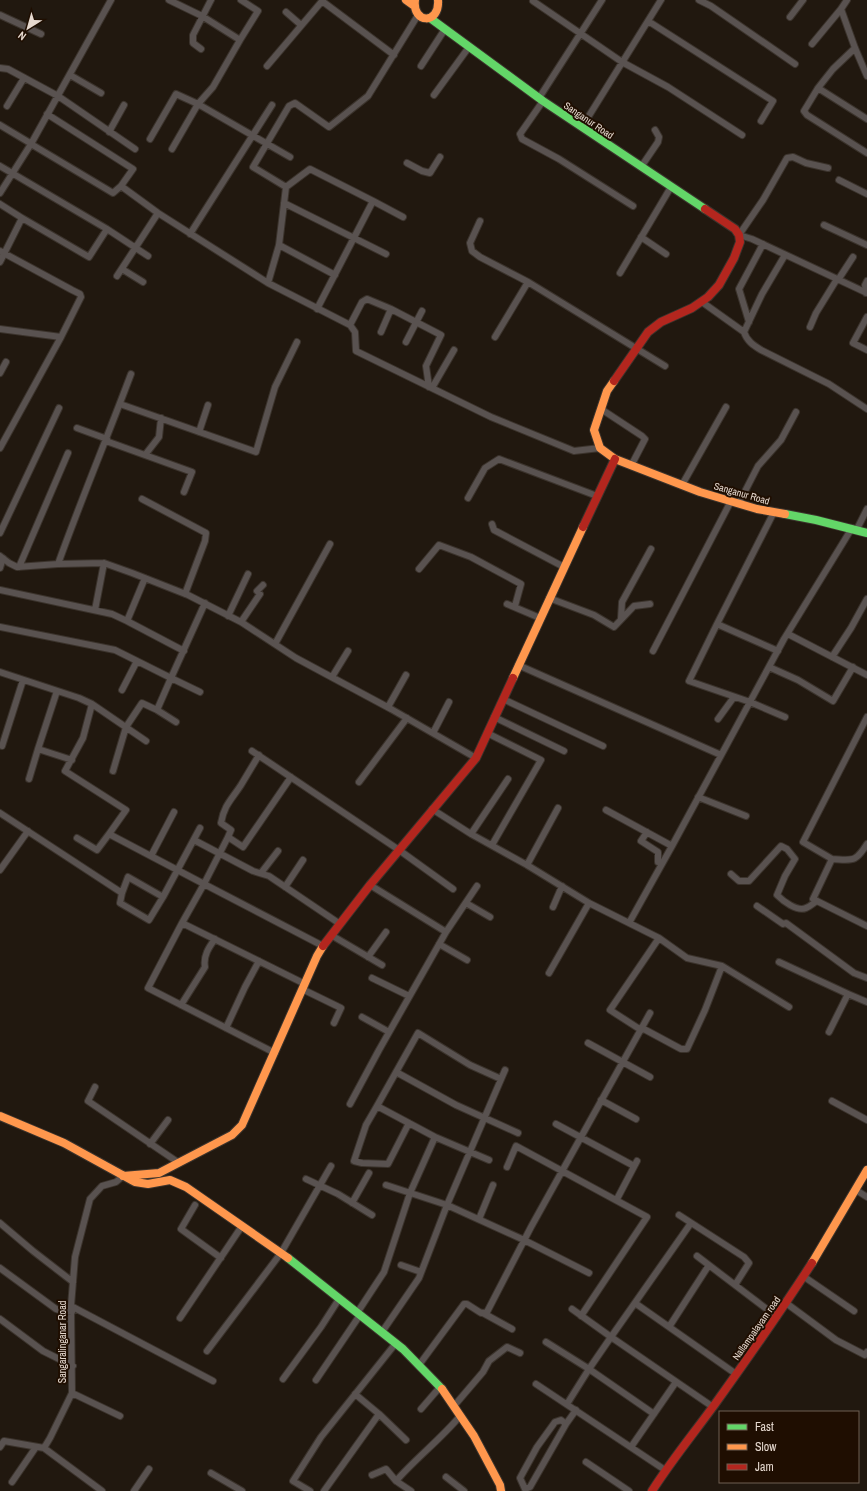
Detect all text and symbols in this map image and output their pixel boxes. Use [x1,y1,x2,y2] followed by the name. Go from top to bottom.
[8,8,48,48] north arrow
[15,28,29,44] text: N
[561,99,616,142] street label: Sanganur Road
[712,479,771,508] street label: Sanganur Road
[730,1294,783,1363] street label: Nallampalayam road
[56,1301,69,1383] street label: Sangaralinganar Road
[719,1411,859,1483] legend
[755,1419,774,1435] text: Fast
[755,1439,777,1455] text: Slow
[755,1459,774,1475] text: Jam

